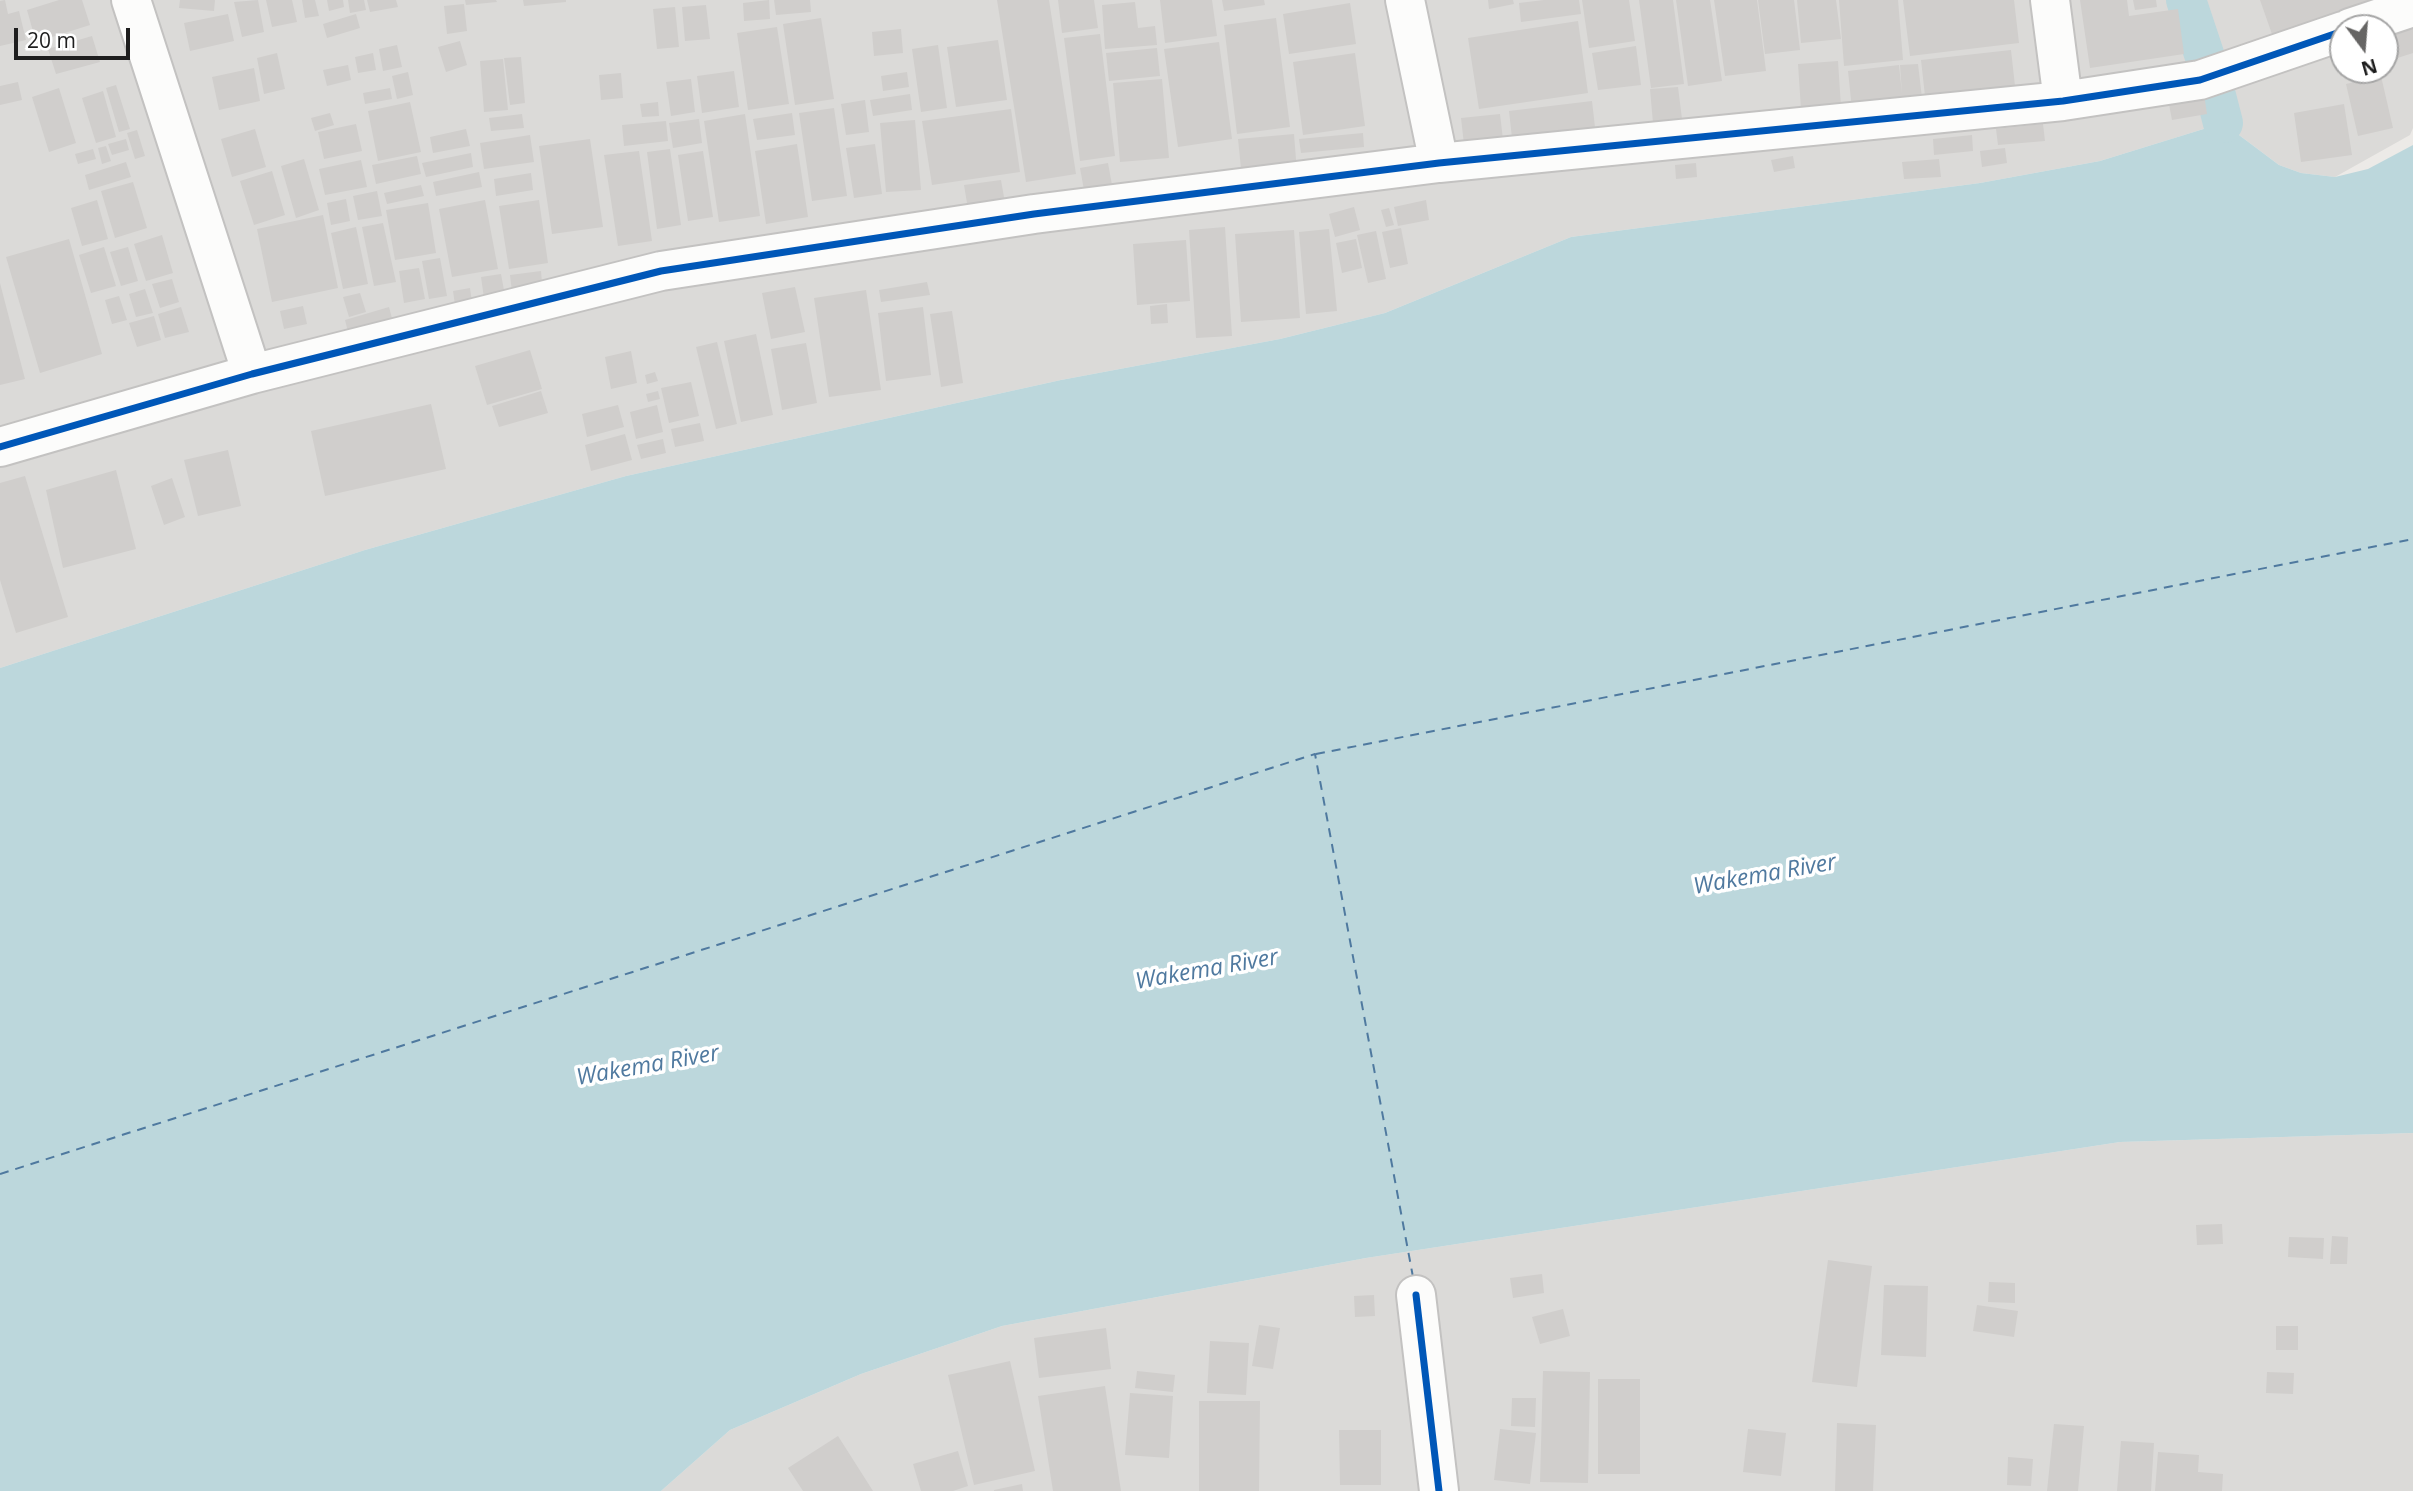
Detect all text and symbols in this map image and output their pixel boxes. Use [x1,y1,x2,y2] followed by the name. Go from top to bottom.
[18,14,133,58] scale bar
[2329,14,2399,84] north arrow
[27,26,76,54] text: 20 m
[2358,53,2380,82] text: N
[1691,849,1839,901] water label: Wakema River
[1133,944,1281,996] water label: Wakema River
[574,1040,722,1092] water label: Wakema River

